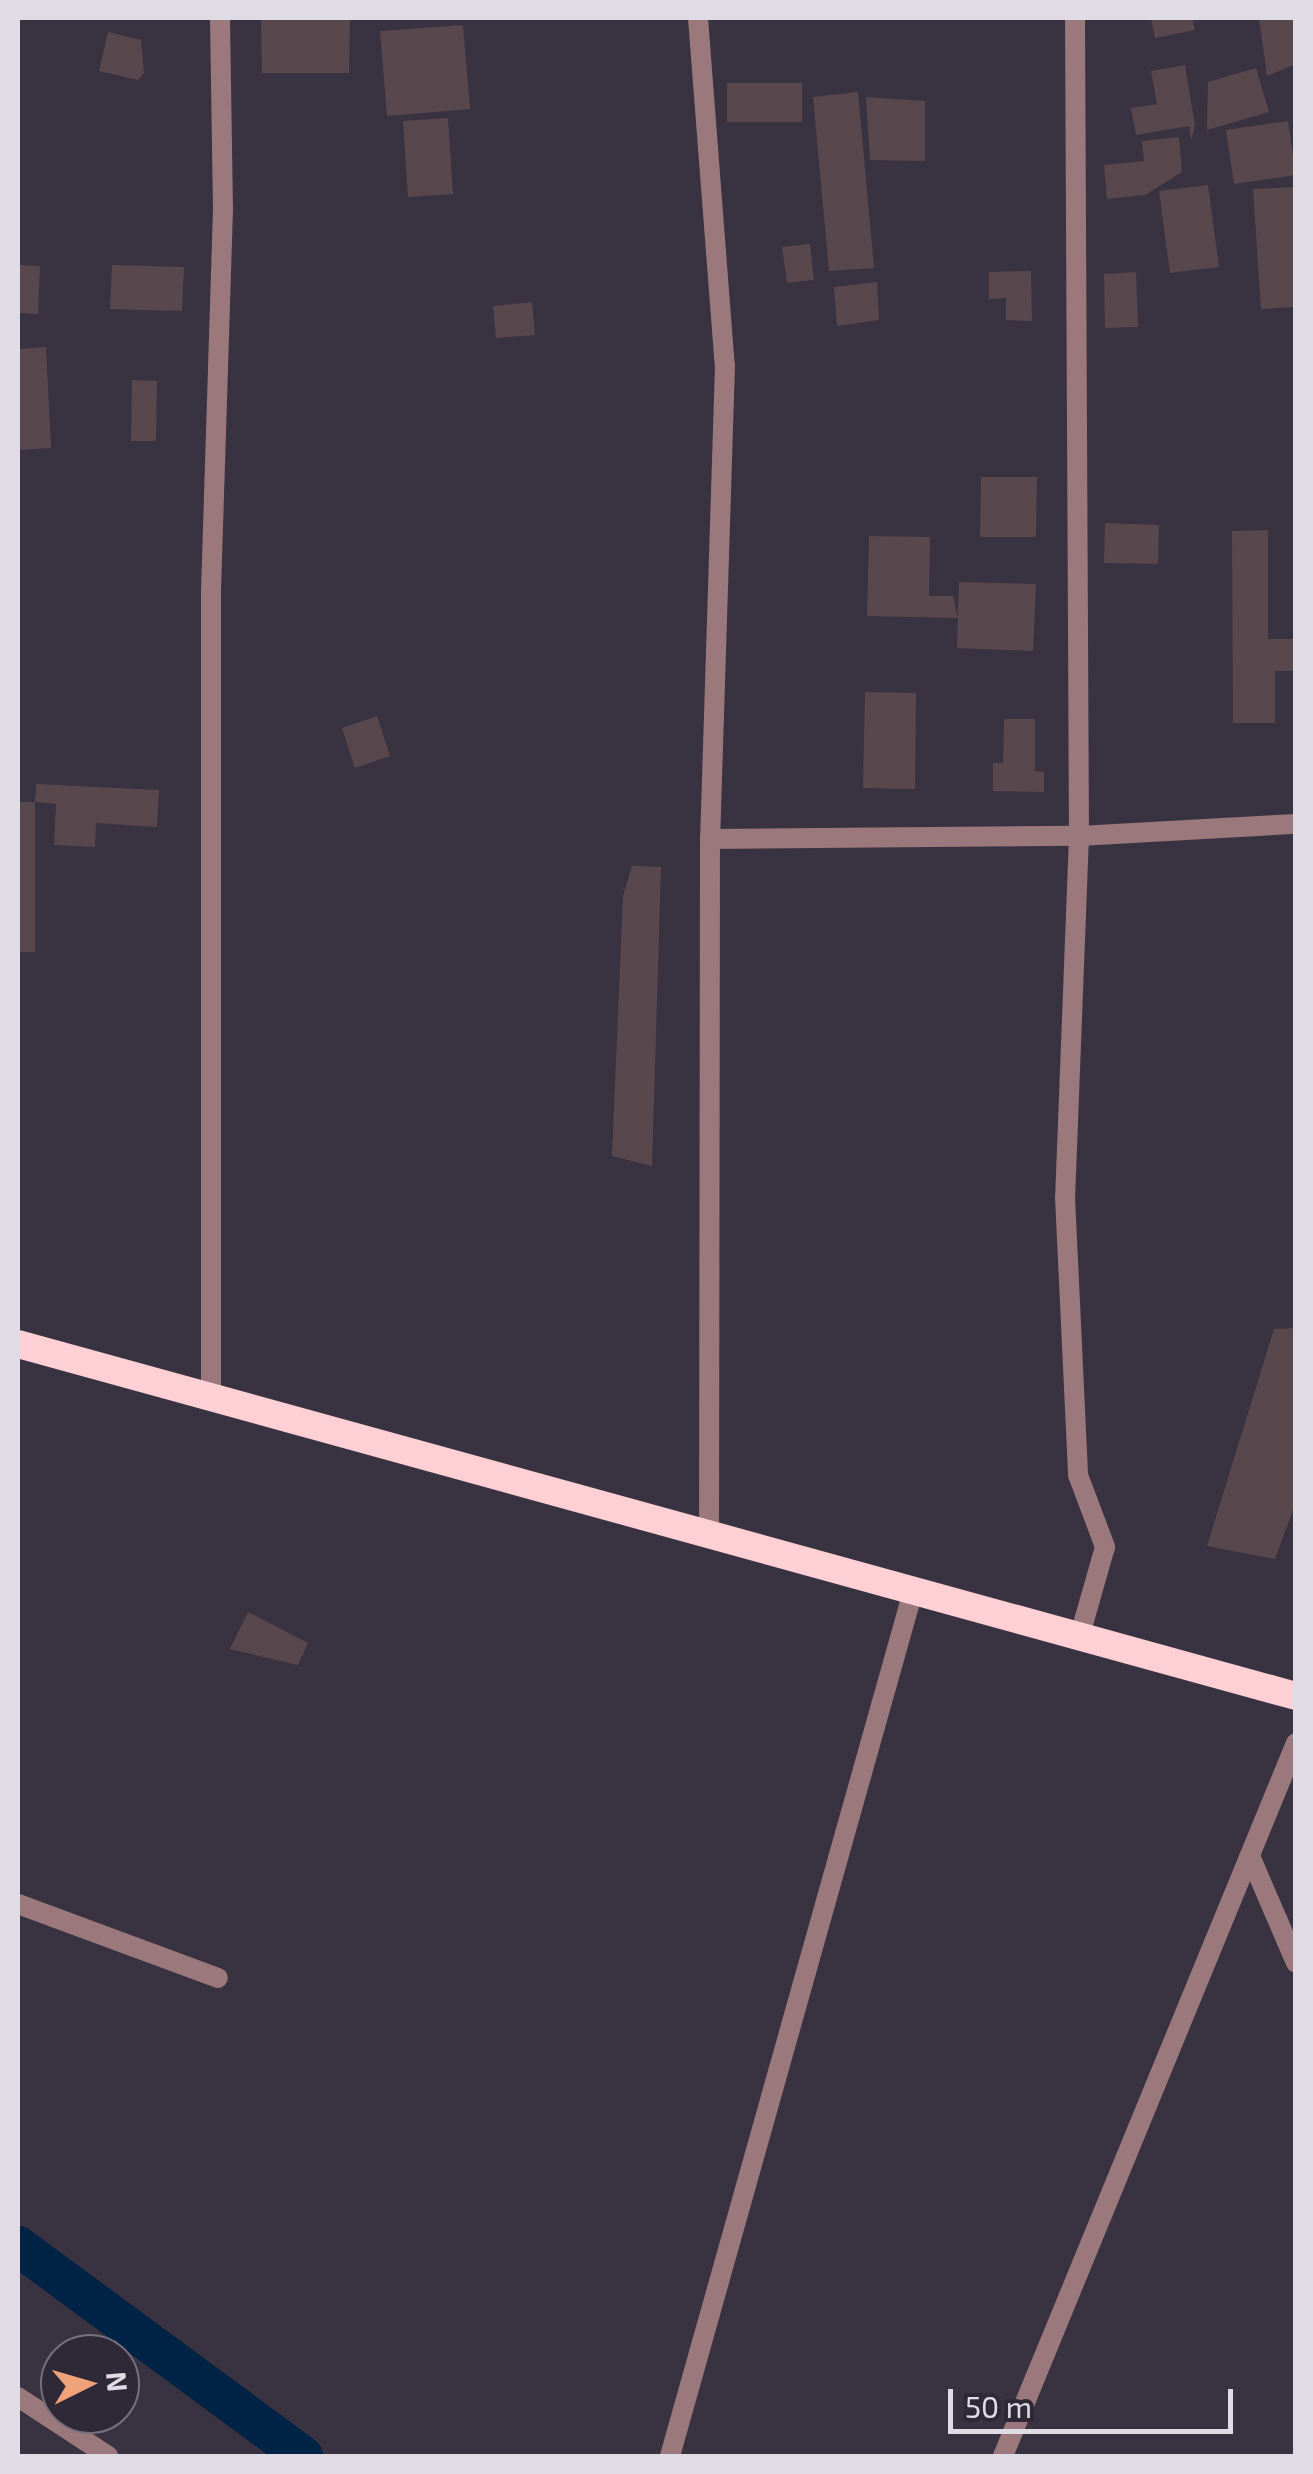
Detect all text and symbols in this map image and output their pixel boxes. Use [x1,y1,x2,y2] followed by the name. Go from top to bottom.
[40,2334,140,2434] north arrow
[953,2369,1238,2431] scale bar
[100,2370,136,2393] text: N
[965,2388,1032,2424] text: 50 m

